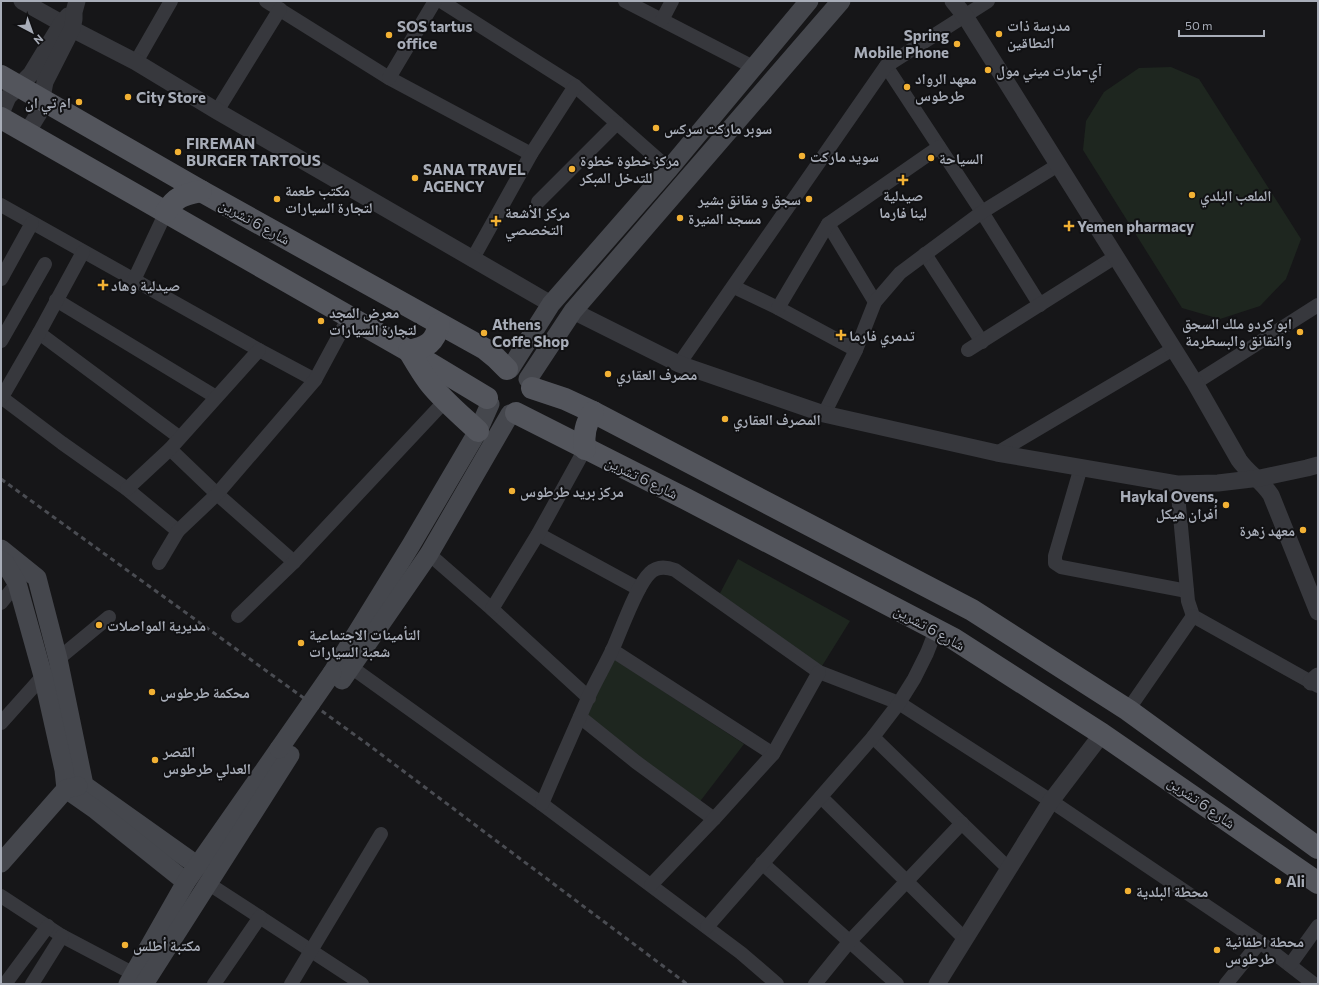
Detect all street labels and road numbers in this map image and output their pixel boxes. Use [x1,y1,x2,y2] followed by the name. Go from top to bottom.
[215,194,294,250] street label: شارع 6 تشرين
[602,452,681,504] street label: شارع 6 تشرين
[890,600,969,656] street label: شارع 6 تشرين
[1164,772,1239,834] street label: شارع 6 تشرين

